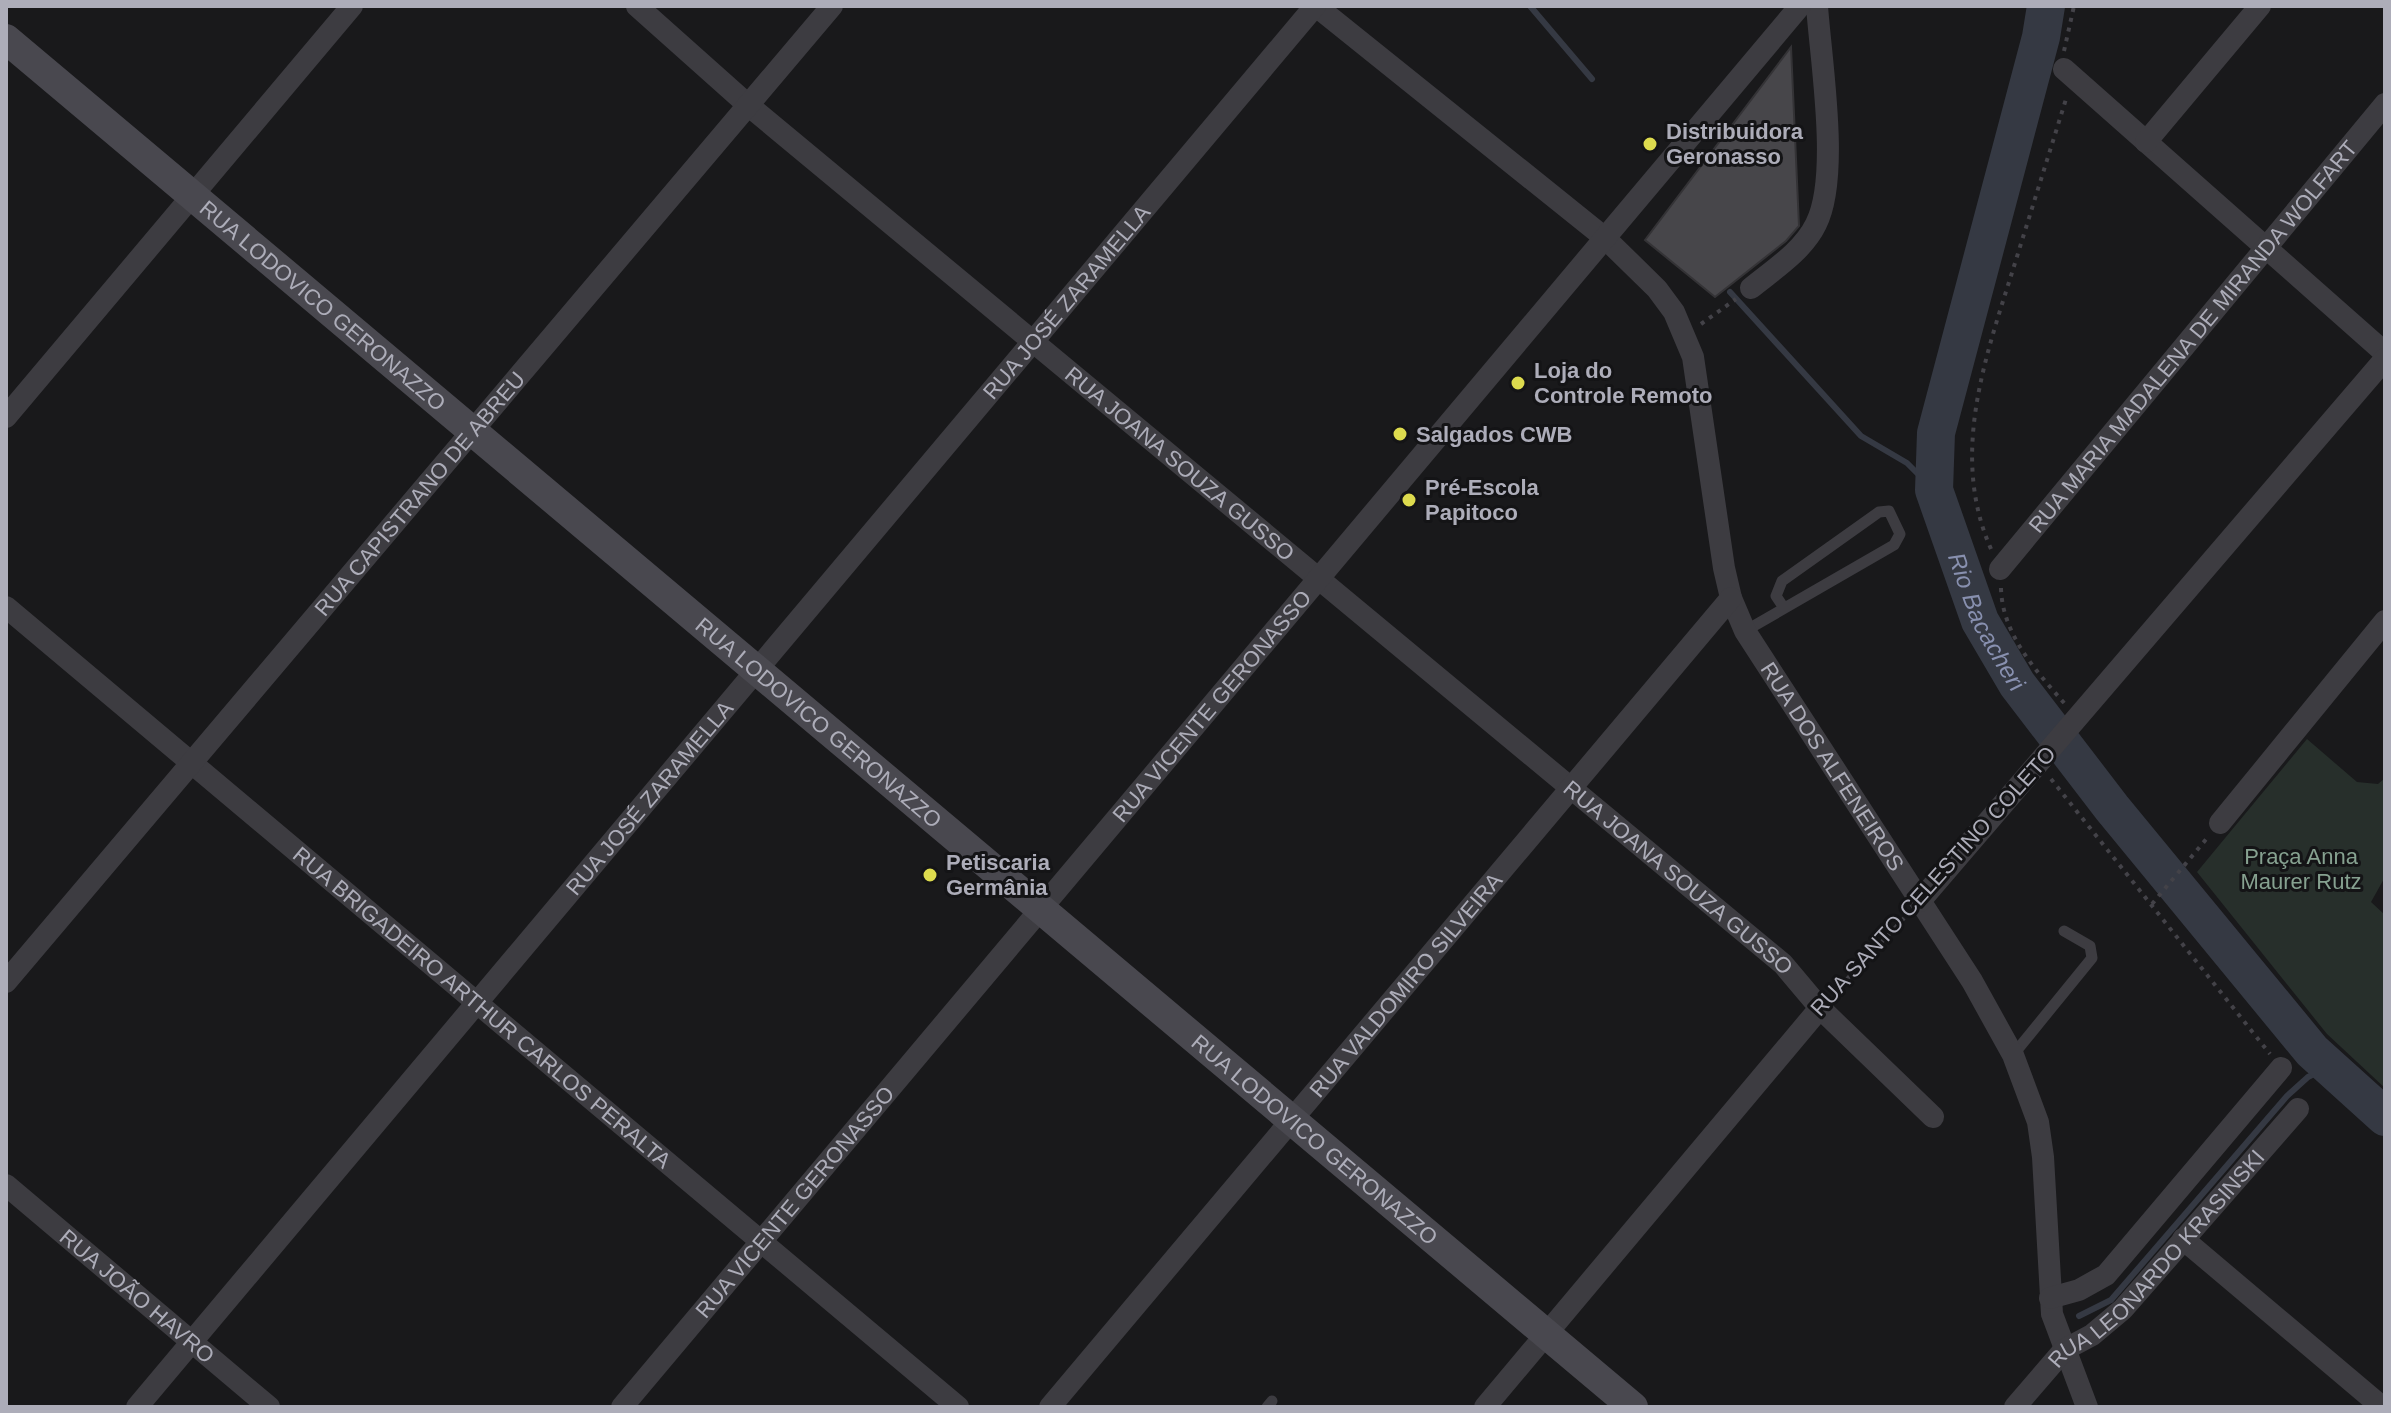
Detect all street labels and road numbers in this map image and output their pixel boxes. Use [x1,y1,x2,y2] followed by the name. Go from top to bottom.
[2023,135,2362,537] street label: RUA MARIA MADALENA DE MIRANDA WOLFART
[195,195,451,416] street label: RUA LODOVICO GERONAZZO
[978,199,1155,404] street label: RUA JOSÉ ZARAMELLA
[1060,361,1299,566] street label: RUA JOANA SOUZA GUSSO
[309,366,530,621] street label: RUA CAPISTRANO DE ABREU
[1107,585,1316,827] street label: RUA VICENTE GERONASSO
[691,612,947,833] street label: RUA LODOVICO GERONAZZO
[1756,657,1909,875] street label: RUA DOS ALFENEIROS
[561,695,738,900] street label: RUA JOSÉ ZARAMELLA
[1805,741,2061,1021] street label: RUA SANTO CELESTINO COLETO
[1559,775,1798,979] street label: RUA JOANA SOUZA GUSSO
[288,841,676,1173] street label: RUA BRIGADEIRO ARTHUR CARLOS PERALTA
[1304,867,1507,1102] street label: RUA VALDOMIRO SILVEIRA
[1187,1029,1443,1250] street label: RUA LODOVICO GERONAZZO
[690,1081,899,1323] street label: RUA VICENTE GERONASSO
[2043,1144,2269,1372] street label: RUA LEONARDO KRASINSKI
[55,1224,220,1368] street label: RUA JOÃO HAVRO

